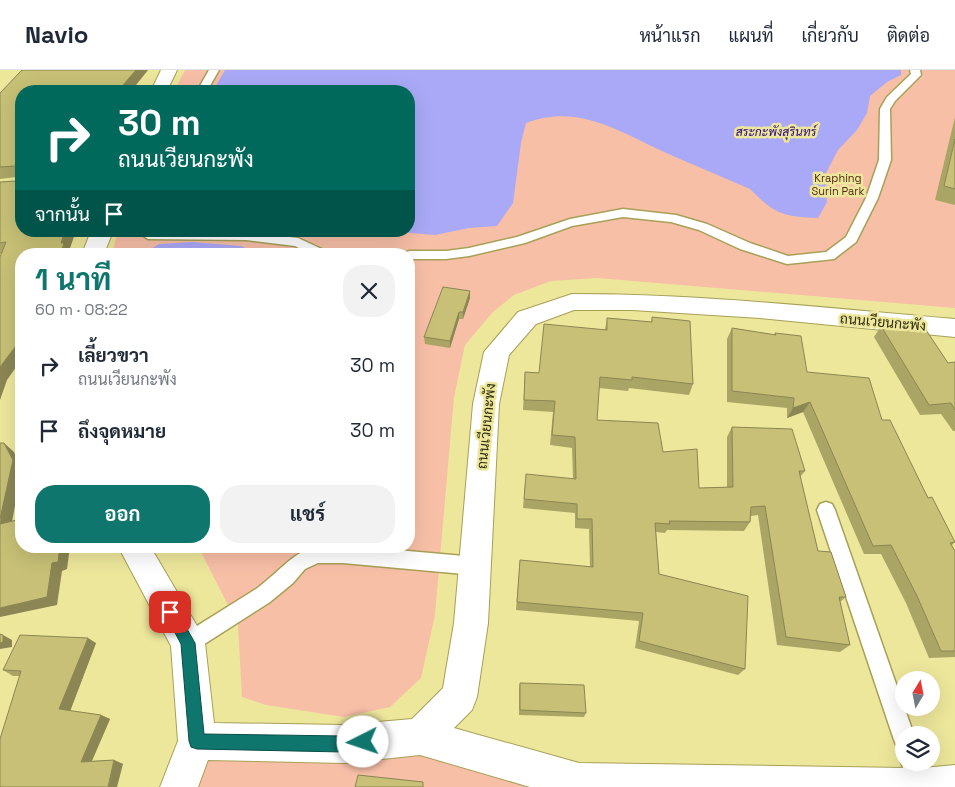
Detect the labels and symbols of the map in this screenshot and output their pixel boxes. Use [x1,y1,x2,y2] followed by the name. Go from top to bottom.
[736,124,818,141] water label: สระกะพังสุรินทร์
[812,171,864,198] park label: Kraphing Surin Park
[839,309,927,335] street label: ถนนเวียนกะพัง
[473,382,499,470] street label: ถนนเวียนกะพัง
[149,591,191,633] pin
[895,671,940,716] north arrow
[336,715,388,767] position arrow

